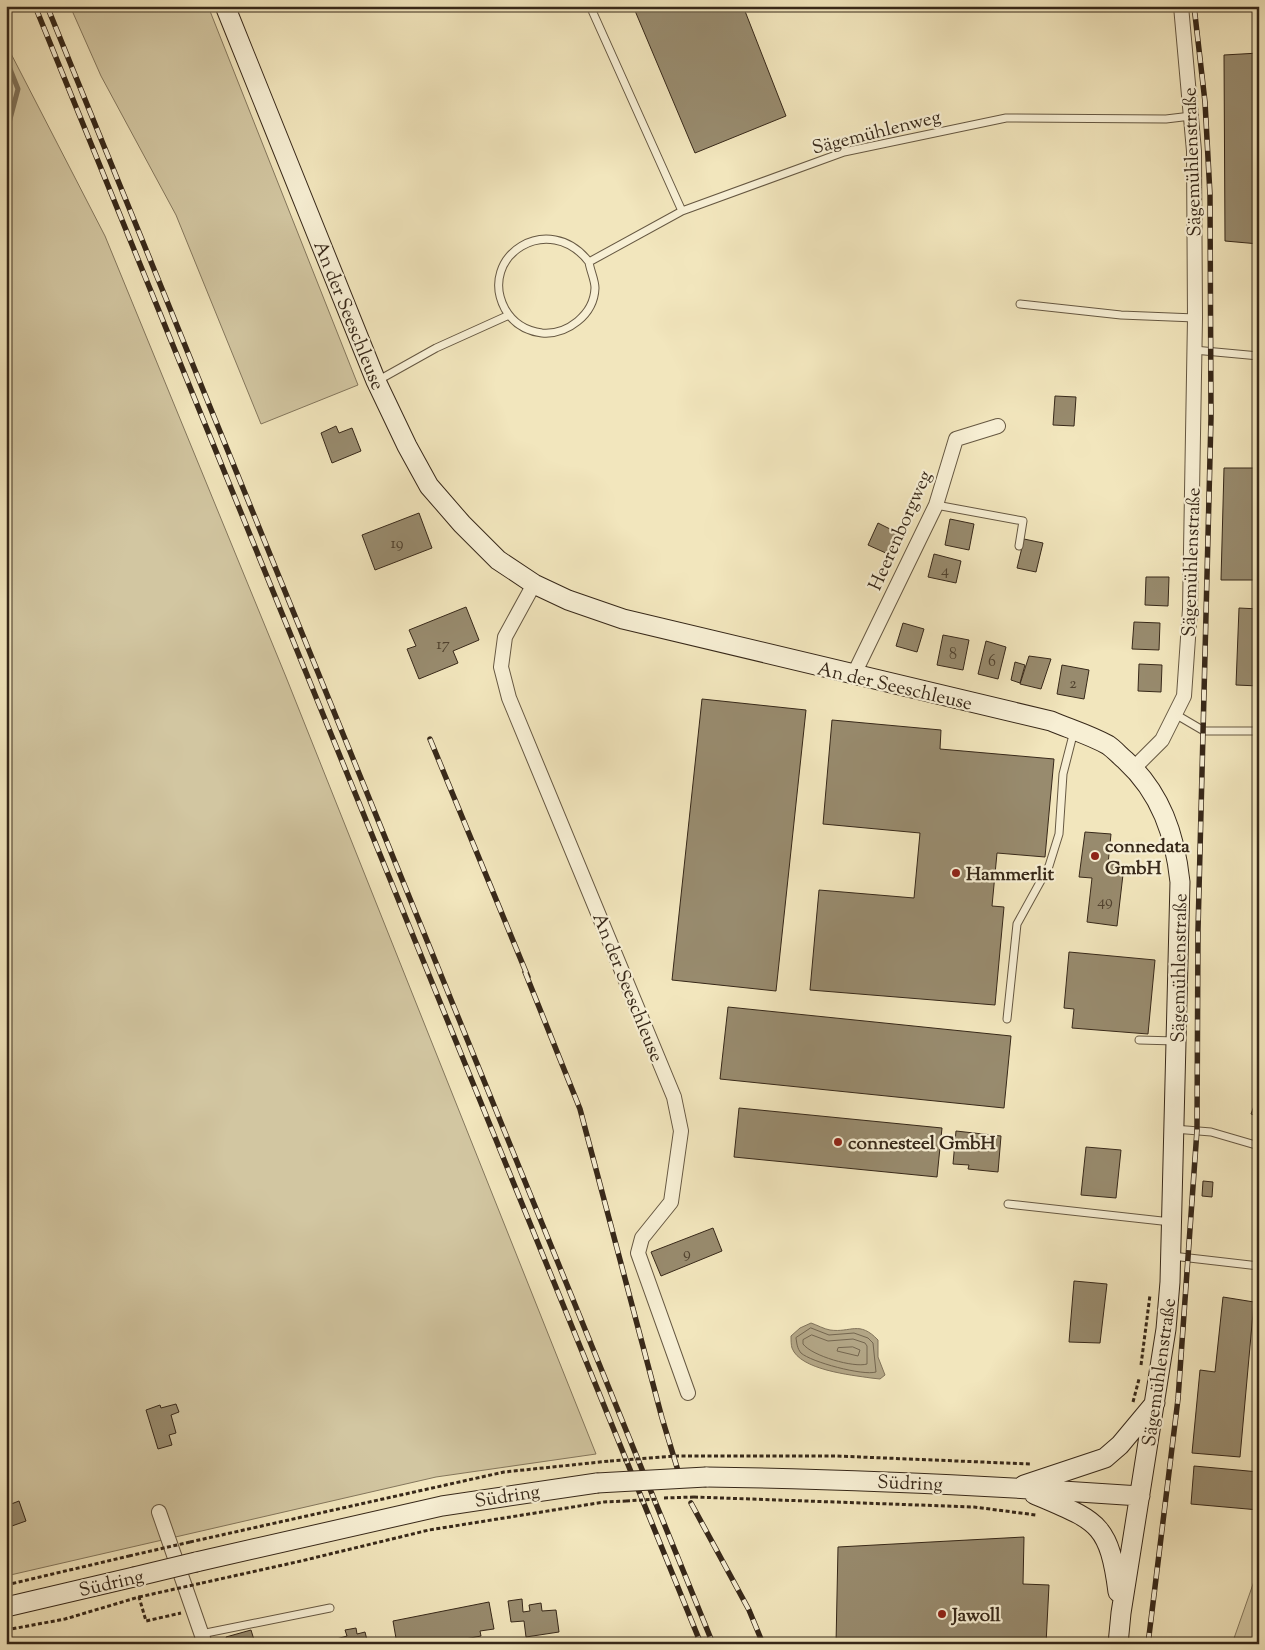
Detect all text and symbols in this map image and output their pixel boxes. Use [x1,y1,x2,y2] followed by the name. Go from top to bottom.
[1177,87,1210,237] street label: Sägemühlenstraße
[809,104,944,162] street label: Sägemühlenweg
[305,237,390,395] street label: An der Seeschleuse
[863,467,940,595] street label: Heerenborgweg
[1176,487,1209,637] street label: Sägemühlenstraße
[390,533,404,556] house number: 19
[941,560,949,583] house number: 4
[436,634,450,657] house number: 17
[949,644,957,667] house number: 8
[988,651,996,674] house number: 6
[814,656,975,718] street label: An der Seeschleuse
[1069,673,1077,696] house number: 2
[1105,834,1190,883] place label: connedata GmbH
[1089,850,1101,862] marker: connedata GmbH
[966,862,1055,889] place label: Hammerlit
[950,867,962,879] marker: Hammerlit
[1097,891,1113,914] house number: 49
[1166,893,1195,1043] street label: Sägemühlenstraße
[584,909,669,1067] street label: An der Seeschleuse
[848,1131,996,1158] place label: connesteel GmbH
[832,1136,844,1148] marker: connesteel GmbH
[683,1243,691,1266] house number: 9
[1137,1296,1184,1448] street label: Sägemühlenstraße
[877,1470,943,1499] street label: Südring
[473,1479,542,1516] street label: Südring
[77,1564,147,1605] street label: Südring
[950,1603,1001,1630] place label: Jawoll
[936,1608,948,1620] marker: Jawoll

